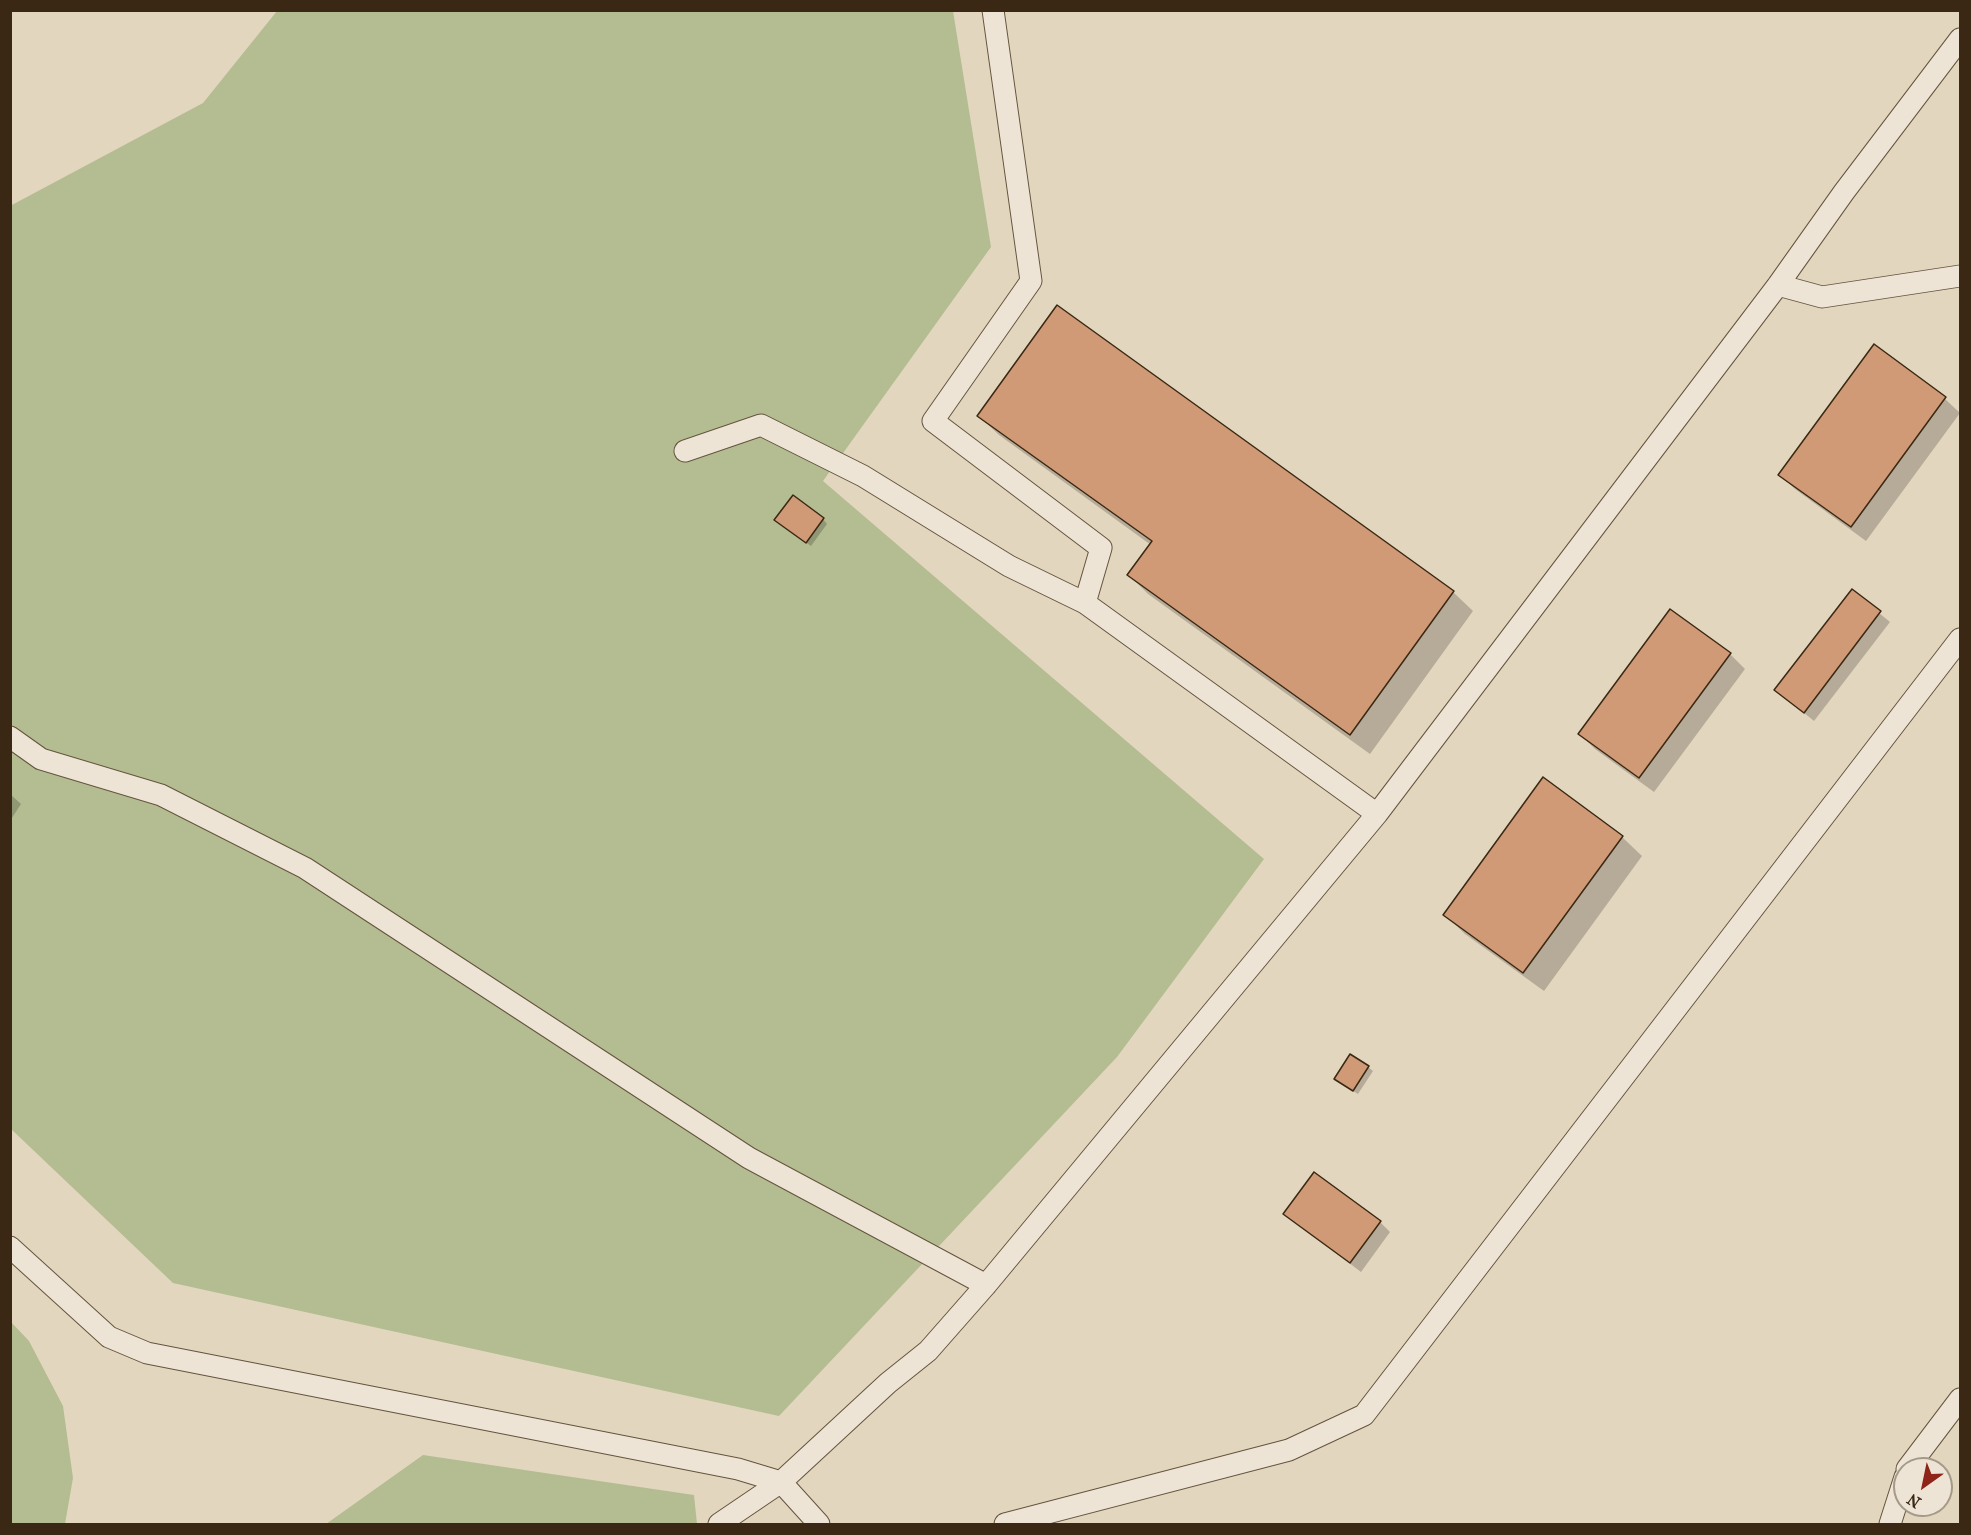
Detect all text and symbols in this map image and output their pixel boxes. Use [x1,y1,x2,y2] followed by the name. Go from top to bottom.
[1893,1457,1953,1517] north arrow
[1904,1490,1924,1512] text: N

